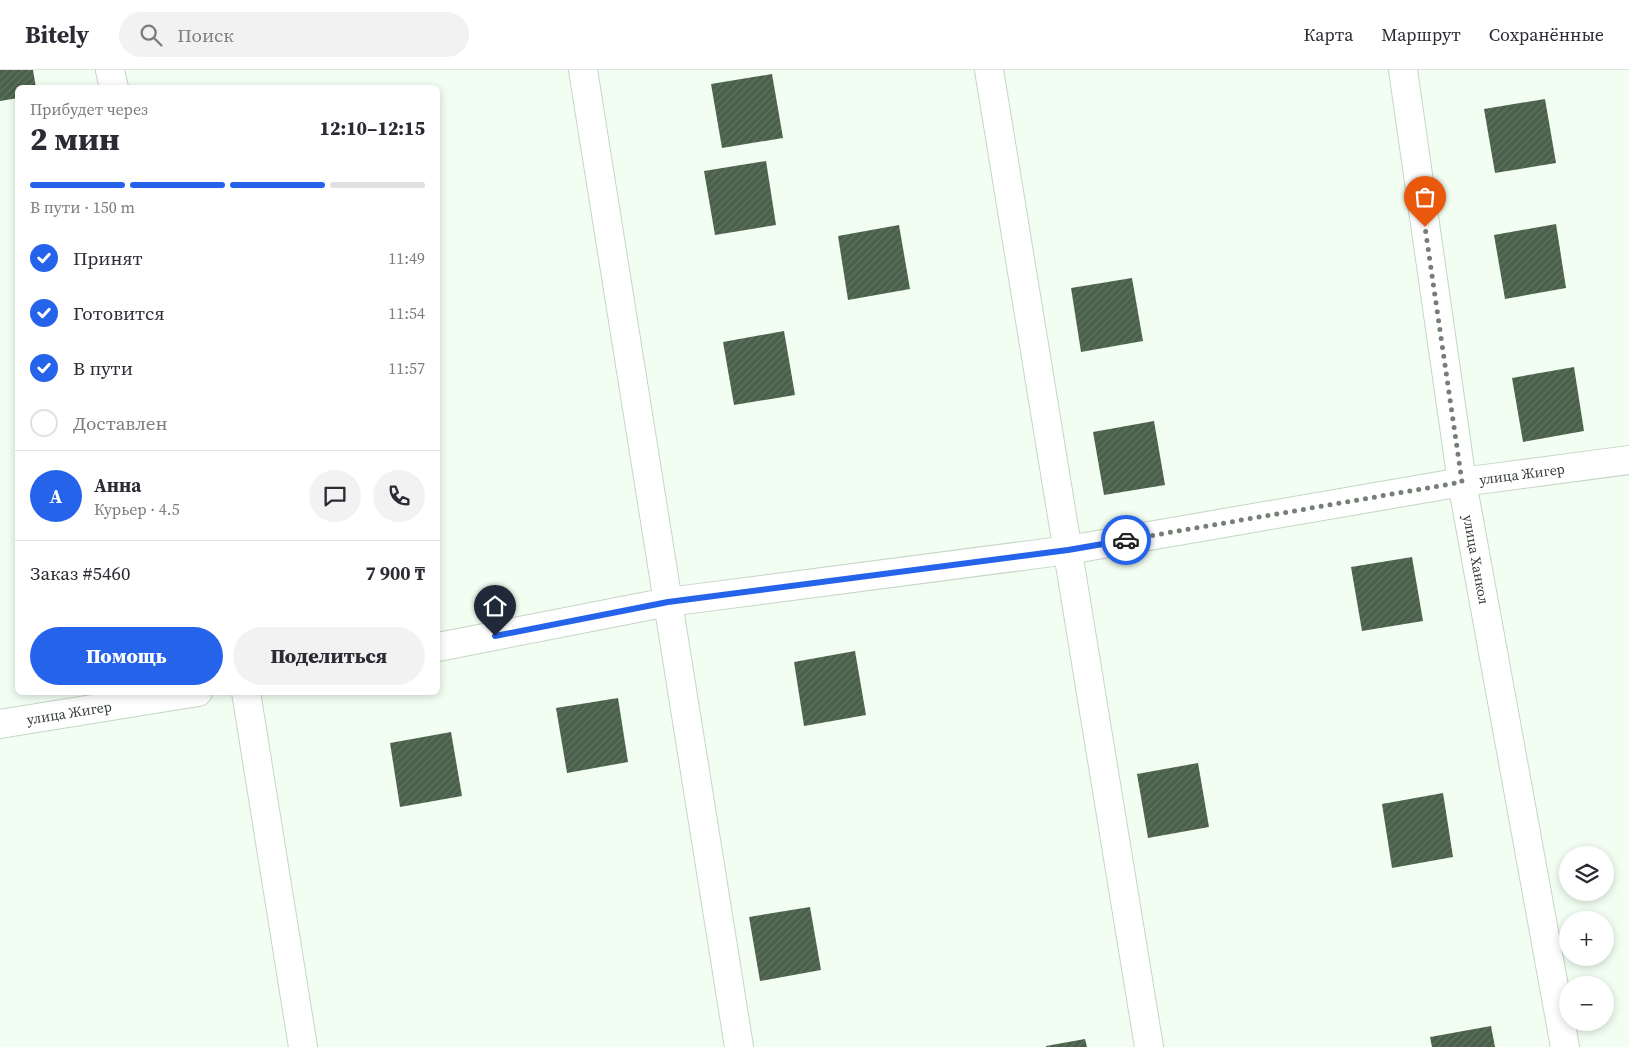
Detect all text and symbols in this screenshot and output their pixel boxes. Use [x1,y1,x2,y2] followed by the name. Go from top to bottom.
[119,12,469,57] search box
[25,18,89,51] text: Bitely
[137,21,165,49] icon: search
[177,22,234,48] text: Поиск
[1304,22,1353,47] text: Карта
[1381,22,1461,47] text: Маршрут
[1489,22,1604,47] text: Сохранённые
[30,98,148,120] text: Прибудет через
[320,115,425,141] text: 12:10–12:15
[30,117,120,161] text: 2 мин
[1404,176,1446,227] pin
[1411,183,1439,211] icon: bag
[30,196,135,218] text: В пути · 150 m
[30,244,58,272] icon: check
[73,245,142,271] text: Принят
[388,247,425,269] text: 11:49
[30,299,58,327] icon: check
[73,300,165,326] text: Готовится
[388,302,425,324] text: 11:54
[30,354,58,382] icon: check
[73,355,133,381] text: В пути
[388,357,425,379] text: 11:57
[73,410,168,436] text: Доставлен
[1478,459,1566,490] street label: улица Жигер
[309,470,361,522] button: chat
[373,470,425,522] button: phone
[94,472,141,498] text: Анна
[50,483,62,509] text: А
[94,498,180,520] text: Курьер · 4.5
[1458,513,1494,606] street label: улица Ханкол
[1101,515,1151,565] courier
[1112,526,1140,554] icon: car
[30,560,131,586] text: Заказ #5460
[365,560,425,586] text: 7 900 ₸
[474,585,516,636] pin
[481,592,509,620] icon: home
[30,627,223,685] button: Помощь
[233,627,425,685] button: Поделиться
[25,696,113,730] street label: улица Жигер
[1559,846,1614,1031] map controls
[1559,846,1614,901] button: layers
[1559,911,1614,966] button: +
[1559,976,1614,1031] button: −

